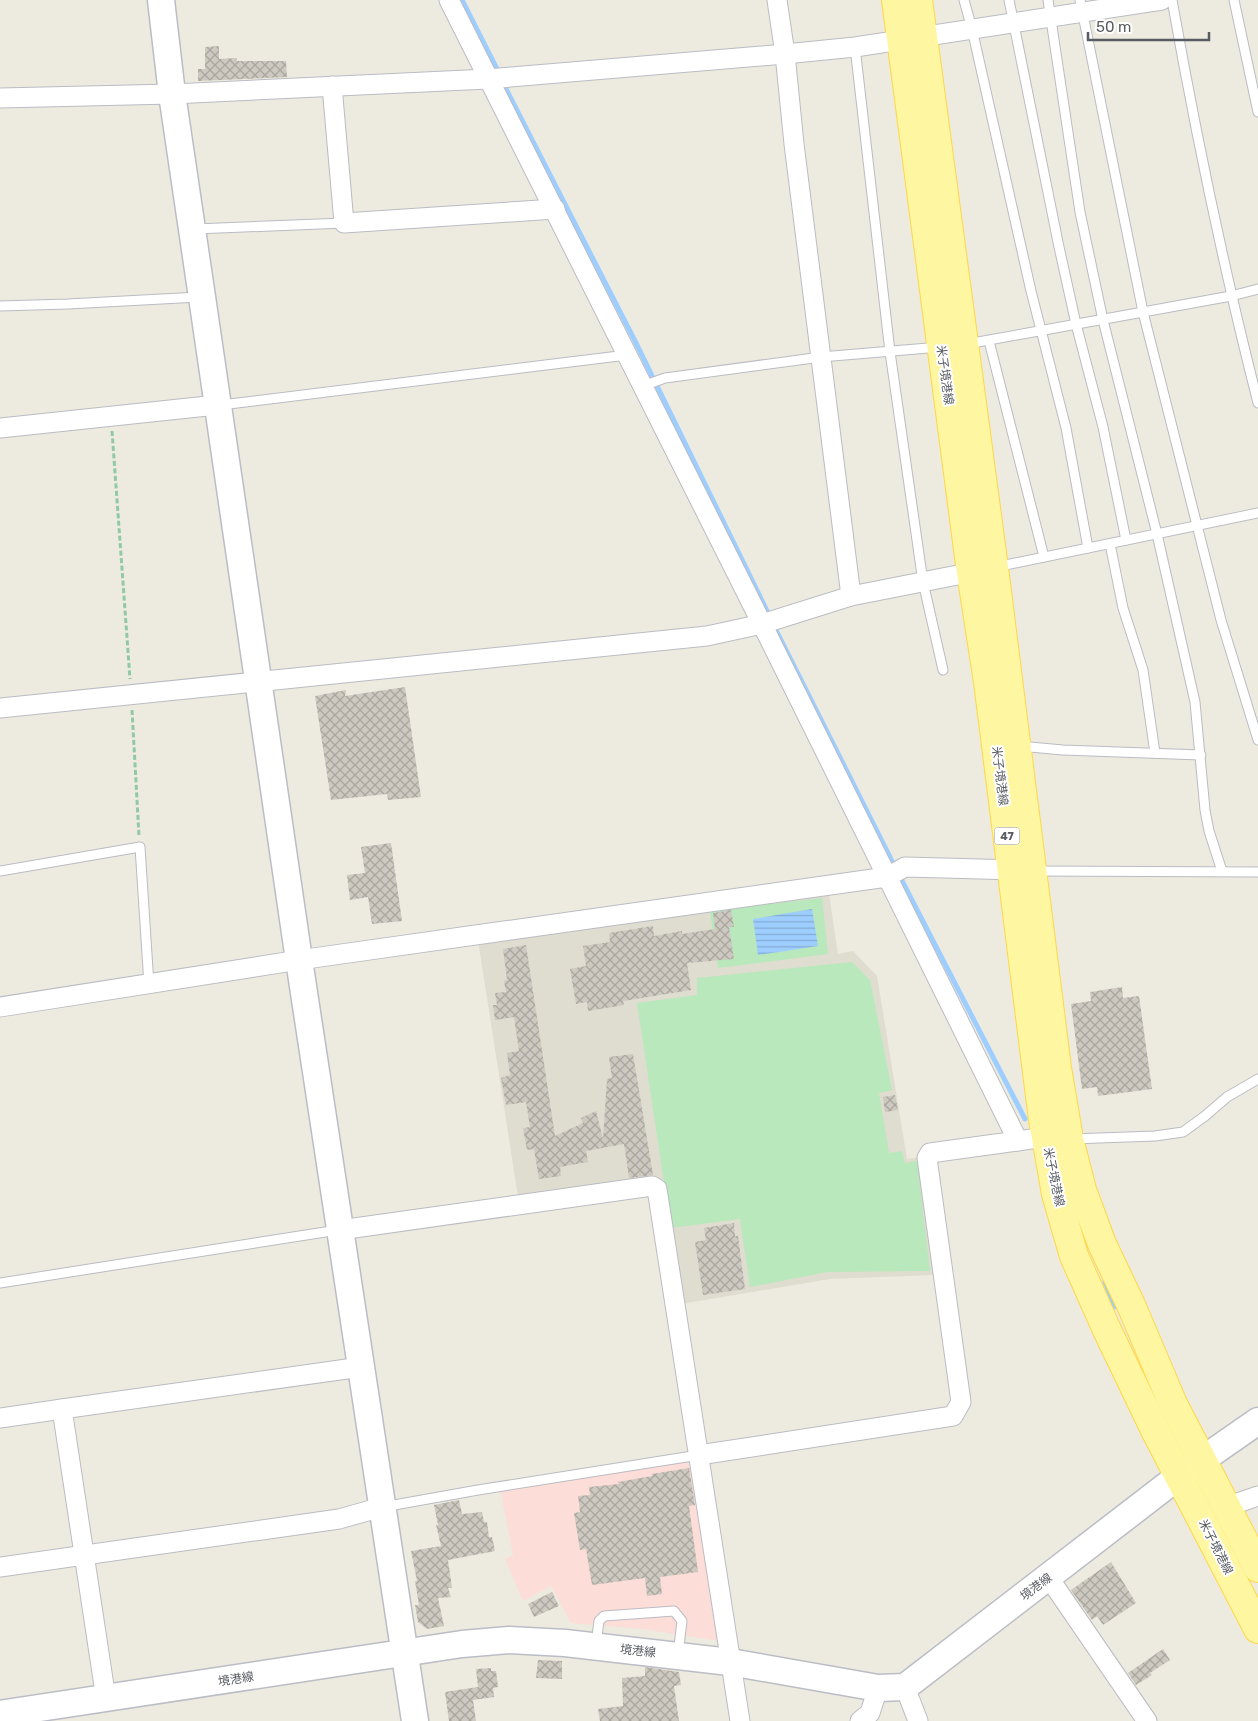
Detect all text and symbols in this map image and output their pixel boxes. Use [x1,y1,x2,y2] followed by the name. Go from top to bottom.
[1088,10,1209,42] scale bar
[1096,18,1131,36] text: 50 m
[934,344,956,406] street label: 米子境港線
[989,745,1011,807] street label: 米子境港線
[994,828,1020,844] road number: 47
[1041,1146,1067,1208] street label: 米子境港線
[1196,1517,1236,1577] street label: 米子境港線
[1017,1571,1055,1603] street label: 境港線
[619,1642,657,1660] street label: 境港線
[217,1669,255,1689] street label: 境港線

